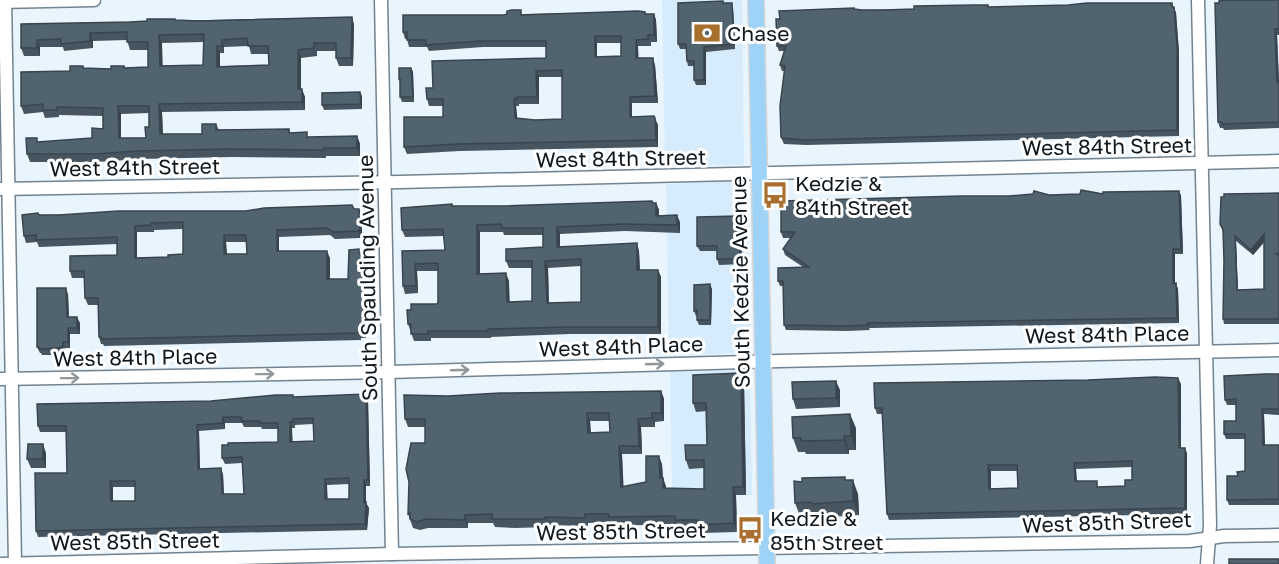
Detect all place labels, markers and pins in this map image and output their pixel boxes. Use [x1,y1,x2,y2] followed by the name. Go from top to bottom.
[692,18,722,48] bank icon: Chase
[727,20,789,46] place label: Chase
[795,170,909,220] place label: Kedzie & 84th Street
[760,180,790,210] bus stop icon: Kedzie & 84th Street
[770,505,884,555] place label: Kedzie & 85th Street
[735,515,765,545] bus stop icon: Kedzie & 85th Street

